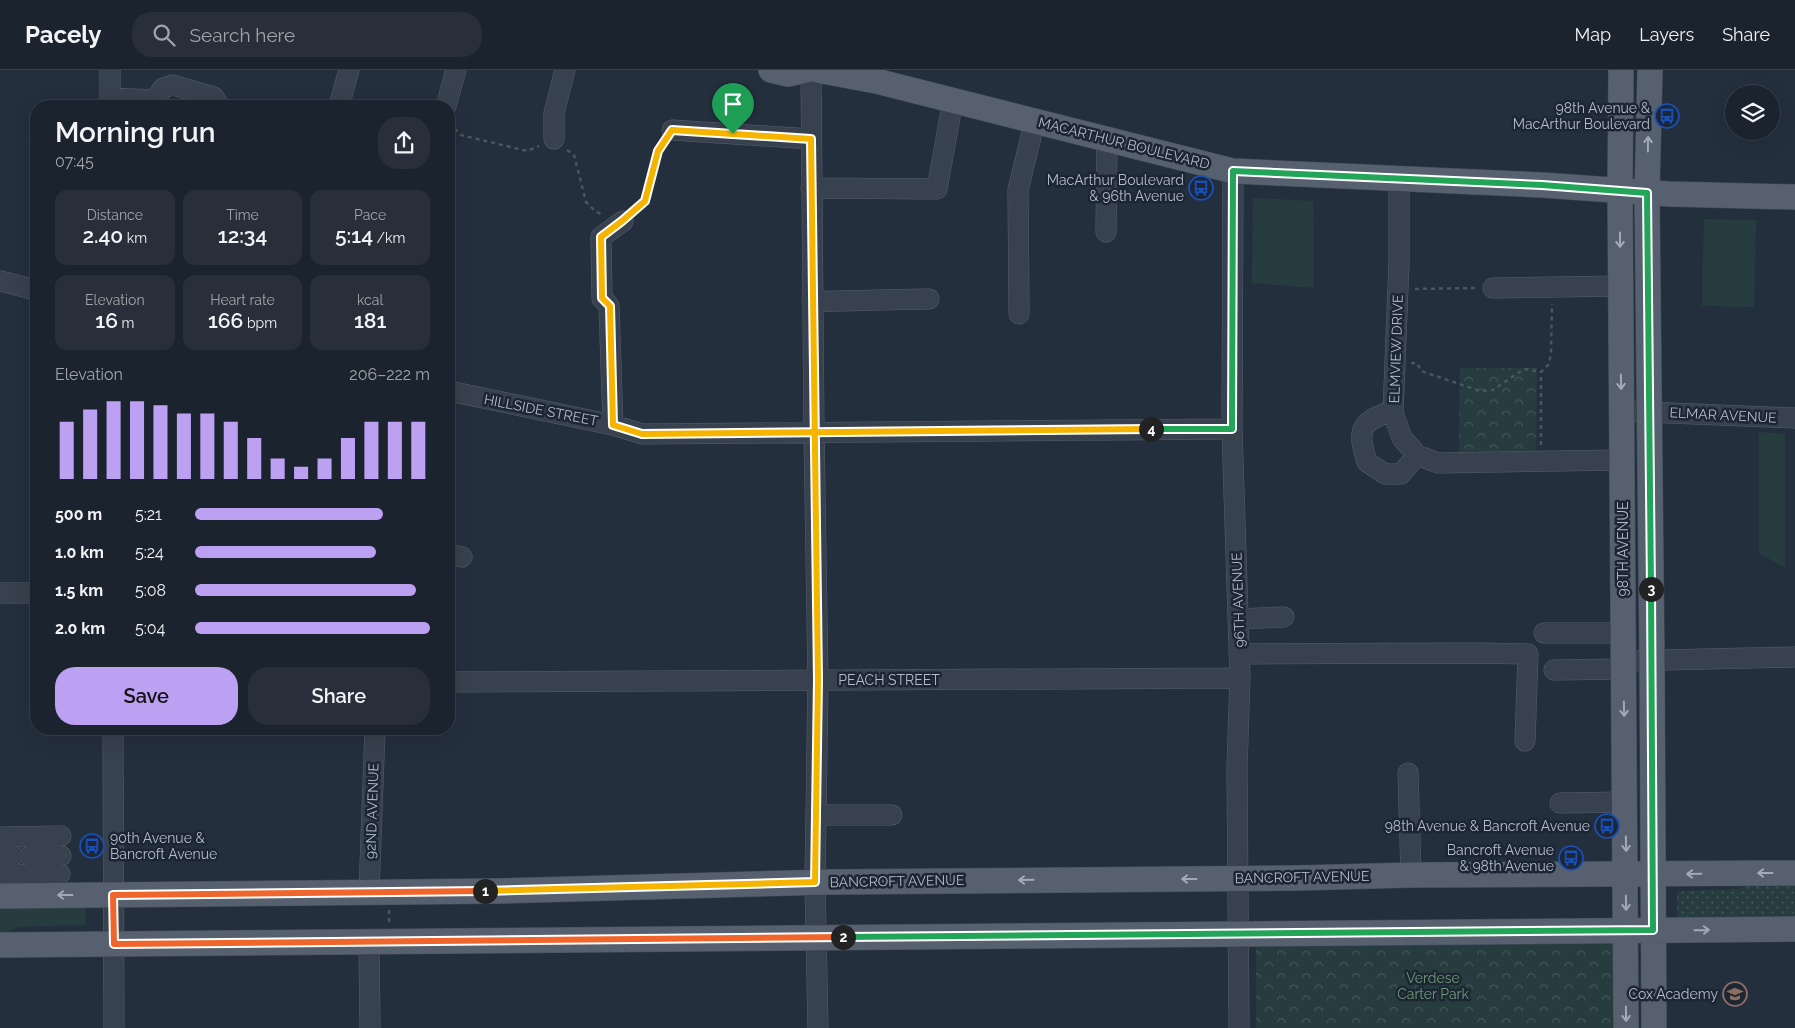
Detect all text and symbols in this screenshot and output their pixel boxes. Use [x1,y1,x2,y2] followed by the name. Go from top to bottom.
[132,12,482,57] search box
[25,20,102,49] text: Pacely
[150,21,178,49] icon: search
[190,24,295,46] text: Search here
[1575,24,1611,45] text: Map
[1639,24,1694,45] text: Layers
[1722,24,1770,45] text: Share
[712,83,754,134] pin
[1725,85,1780,140] map controls
[1725,85,1780,140] button: layers
[719,90,747,118] icon: arrive
[1513,100,1651,132] place label: 98th Avenue & MacArthur Boulevard
[1654,103,1680,129] bus stop icon: 98th Avenue & MacArthur Boulevard
[1037,114,1211,172] street label: MACARTHUR BOULEVARD
[55,116,215,149] text: Morning run
[378,117,430,169] button: share
[1644,136,1653,152] one-way arrow
[55,152,94,171] text: 07:45
[1047,172,1184,204] place label: MacArthur Boulevard & 96th Avenue
[1188,175,1214,201] bus stop icon: MacArthur Boulevard & 96th Avenue
[87,207,143,223] text: Distance
[226,207,259,223] text: Time
[354,207,386,223] text: Pace
[83,223,123,248] text: 2.40
[218,223,267,248] text: 12:34
[335,223,373,248] text: 5:14
[123,230,147,246] text: km
[373,230,405,246] text: /km
[1615,232,1625,248] one-way arrow
[85,292,145,308] text: Elevation
[210,292,275,308] text: Heart rate
[357,292,383,308] text: kcal
[1386,294,1406,404] street label: ELMVIEW DRIVE
[95,308,118,333] text: 16
[208,308,243,333] text: 166
[354,308,386,333] text: 181
[118,315,134,331] text: m
[243,315,277,331] text: bpm
[55,365,123,384] text: Elevation
[349,365,430,384] text: 206–222 m
[1616,374,1626,390] one-way arrow
[483,391,600,429] street label: HILLSIDE STREET
[1669,404,1777,426] street label: ELMAR AVENUE
[1138,416,1164,442] pin: 4
[1148,421,1156,437] text: 4
[1615,501,1631,597] street label: 98TH AVENUE
[55,505,102,524] text: 500 m
[135,505,162,524] text: 5:21
[55,543,104,562] text: 1.0 km
[135,543,164,562] text: 5:24
[1228,552,1248,648] street label: 96TH AVENUE
[1638,576,1664,602] pin: 3
[55,581,103,600] text: 1.5 km
[135,581,166,600] text: 5:08
[1648,581,1655,597] text: 3
[55,619,105,638] text: 2.0 km
[135,619,165,638] text: 5:04
[55,667,238,725] button: Save
[248,667,430,725] button: Share
[838,672,940,688] street label: PEACH STREET
[1619,701,1629,717] one-way arrow
[362,763,382,859] street label: 92ND AVENUE
[1594,813,1620,839] bus stop icon: 98th Avenue & Bancroft Avenue
[1385,818,1590,834] place label: 98th Avenue & Bancroft Avenue
[110,830,217,862] place label: 90th Avenue & Bancroft Avenue
[79,833,105,859] bus stop icon: 90th Avenue & Bancroft Avenue
[1621,836,1630,852] one-way arrow
[1447,842,1554,874] place label: Bancroft Avenue & 98th Avenue
[1558,845,1584,871] bus stop icon: Bancroft Avenue & 98th Avenue
[1235,868,1369,886] street label: BANCROFT AVENUE
[1757,868,1774,878] one-way arrow
[1686,869,1702,879] one-way arrow
[830,872,964,890] street label: BANCROFT AVENUE
[1181,874,1197,884] one-way arrow
[1018,875,1034,885] one-way arrow
[472,878,498,904] pin: 1
[482,883,489,899] text: 1
[57,890,73,900] one-way arrow
[1621,894,1631,910] one-way arrow
[830,924,856,950] pin: 2
[1693,925,1709,935] one-way arrow
[840,929,847,945] text: 2
[1397,970,1469,1002] park label: Verdese Carter Park
[1722,981,1748,1007] school or university icon: Cox Academy
[1628,986,1718,1002] place label: Cox Academy
[1621,1006,1630,1022] one-way arrow

